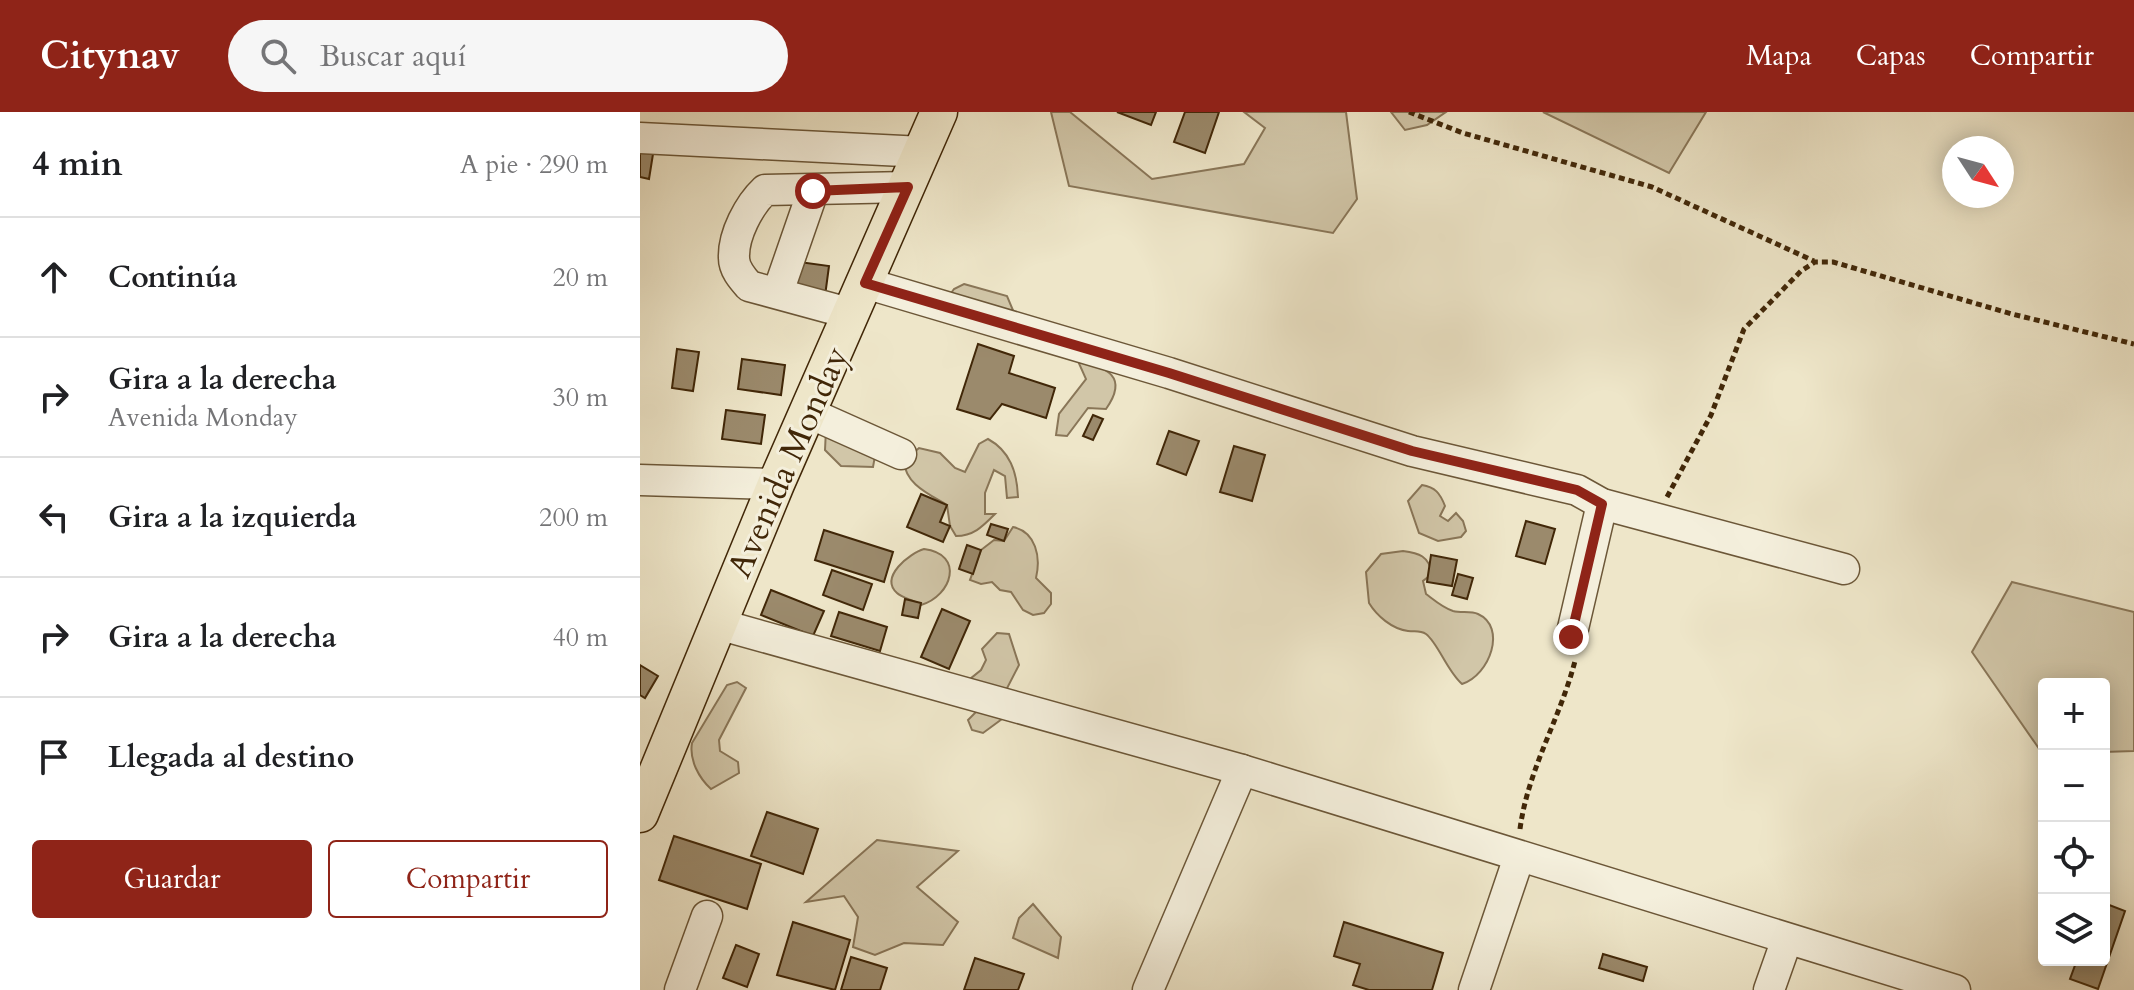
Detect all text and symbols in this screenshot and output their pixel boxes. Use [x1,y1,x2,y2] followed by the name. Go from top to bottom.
[228,20,788,92] search box
[40,30,180,82] text: Citynav
[256,34,300,78] icon: search
[320,36,466,77] text: Buscar aquí
[1746,37,1812,75] text: Mapa
[1856,37,1926,75] text: Capas
[1970,37,2094,75] text: Compartir
[1942,136,2014,208] north arrow
[32,141,123,187] text: 4 min
[460,147,608,182] text: A pie · 290 m
[795,173,831,209] route start
[32,255,76,299] icon: ahead
[108,257,238,298] text: Continúa
[552,260,608,295] text: 20 m
[717,339,859,585] street label: Avenida Monday
[108,359,337,400] text: Gira a la derecha
[32,375,76,419] icon: right
[552,380,608,415] text: 30 m
[108,400,298,435] text: Avenida Monday
[32,495,76,539] icon: left
[108,497,357,538] text: Gira a la izquierda
[539,500,608,535] text: 200 m
[32,615,76,659] icon: right
[108,617,337,658] text: Gira a la derecha
[1553,619,1589,655] route end
[552,620,608,655] text: 40 m
[2038,678,2110,966] map controls
[2038,678,2110,750] button: +
[32,735,76,779] icon: arrive
[108,737,354,778] text: Llegada al destino
[2038,750,2110,822] button: −
[2038,822,2110,894] button: locate
[32,840,312,918] button: Guardar
[328,840,608,918] button: Compartir
[2038,894,2110,966] button: layers

